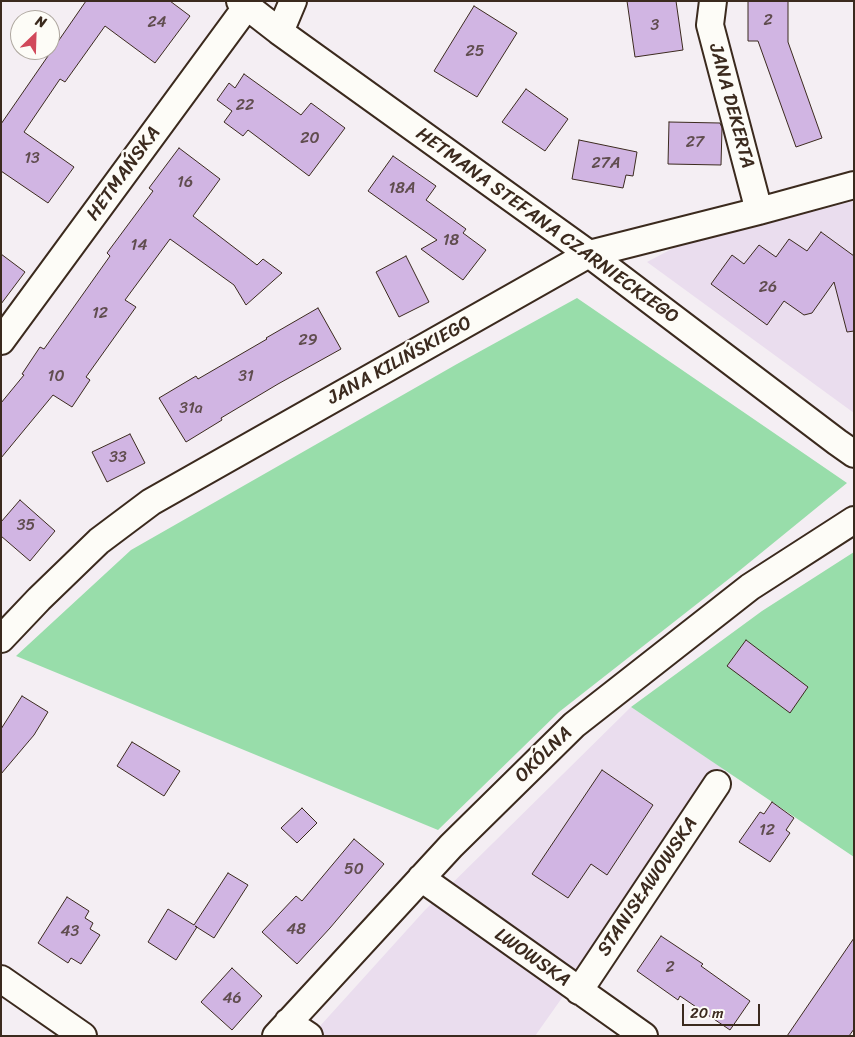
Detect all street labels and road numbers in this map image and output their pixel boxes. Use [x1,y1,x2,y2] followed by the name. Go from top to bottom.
[703,41,759,171] street label: JANA DEKERTA
[82,122,166,226] street label: HETMAŃSKA
[411,123,683,329] street label: HETMANA STEFANA CZARNIECKIEGO
[324,312,476,410] street label: JANA KILIŃSKIEGO
[511,722,577,788] street label: OKÓLNA
[593,813,703,961] street label: STANISŁAWOWSKA
[490,924,574,992] street label: LWOWSKA

